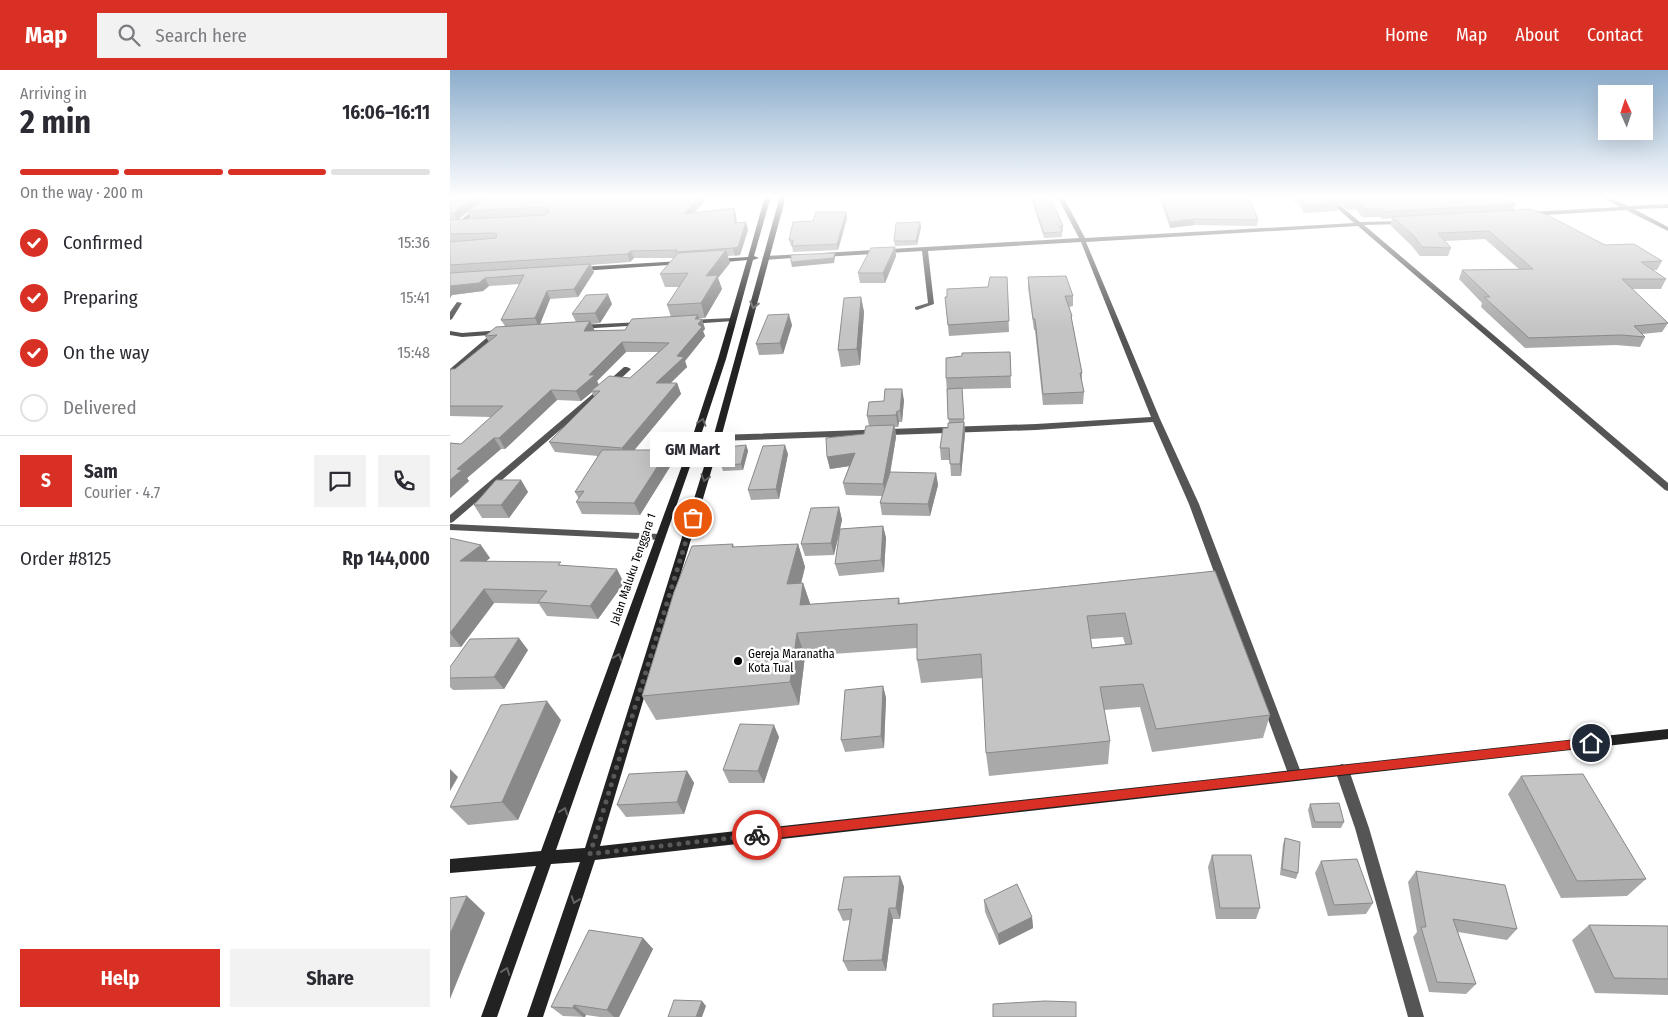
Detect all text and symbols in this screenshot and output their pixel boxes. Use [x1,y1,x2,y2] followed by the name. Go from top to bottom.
[97,13,447,58] search box
[25,21,67,49] text: Map
[115,21,143,49] icon: search
[155,24,247,47] text: Search here
[1385,24,1428,46] text: Home
[1456,24,1487,46] text: Map
[1515,24,1559,46] text: About
[1587,24,1643,46] text: Contact
[20,84,87,103] text: Arriving in
[1598,85,1652,140] north arrow
[1598,85,1653,140] map controls
[342,101,430,124] text: 16:06–16:11
[20,103,91,141] text: 2 min
[20,183,143,202] text: On the way · 200 m
[20,229,48,257] icon: check
[63,231,143,254] text: Confirmed
[398,233,430,252] text: 15:36
[20,284,48,312] icon: check
[63,286,138,309] text: Preparing
[400,288,430,307] text: 15:41
[749,301,760,310] one-way arrow
[20,339,48,367] icon: check
[63,341,149,364] text: On the way
[397,343,430,362] text: 15:48
[63,396,137,419] text: Delivered
[696,418,706,426] one-way arrow
[650,433,736,468] callout: GM Mart
[665,440,720,459] text: GM Mart
[314,455,366,507] button: chat
[378,455,430,507] button: phone
[84,460,118,483] text: Sam
[41,469,51,492] text: S
[700,474,710,482] one-way arrow
[84,483,160,502] text: Courier · 4.7
[672,497,714,539] pin
[679,504,707,532] icon: bag
[607,512,659,626] street label: Jalan Maluku Tenggara 1
[20,547,111,570] text: Order #8125
[342,547,430,570] text: Rp 144,000
[748,647,835,675] place label: Gereja Maranatha Kota Tual
[612,654,622,662] one-way arrow
[732,655,744,667] marker: Gereja Maranatha Kota Tual
[1570,722,1612,764] pin
[1577,729,1605,757] icon: home
[558,807,568,815] one-way arrow
[732,810,782,860] courier
[743,821,771,849] icon: bike
[571,895,581,903] one-way arrow
[20,949,220,1007] button: Help
[230,949,430,1007] button: Share
[500,967,510,976] one-way arrow

